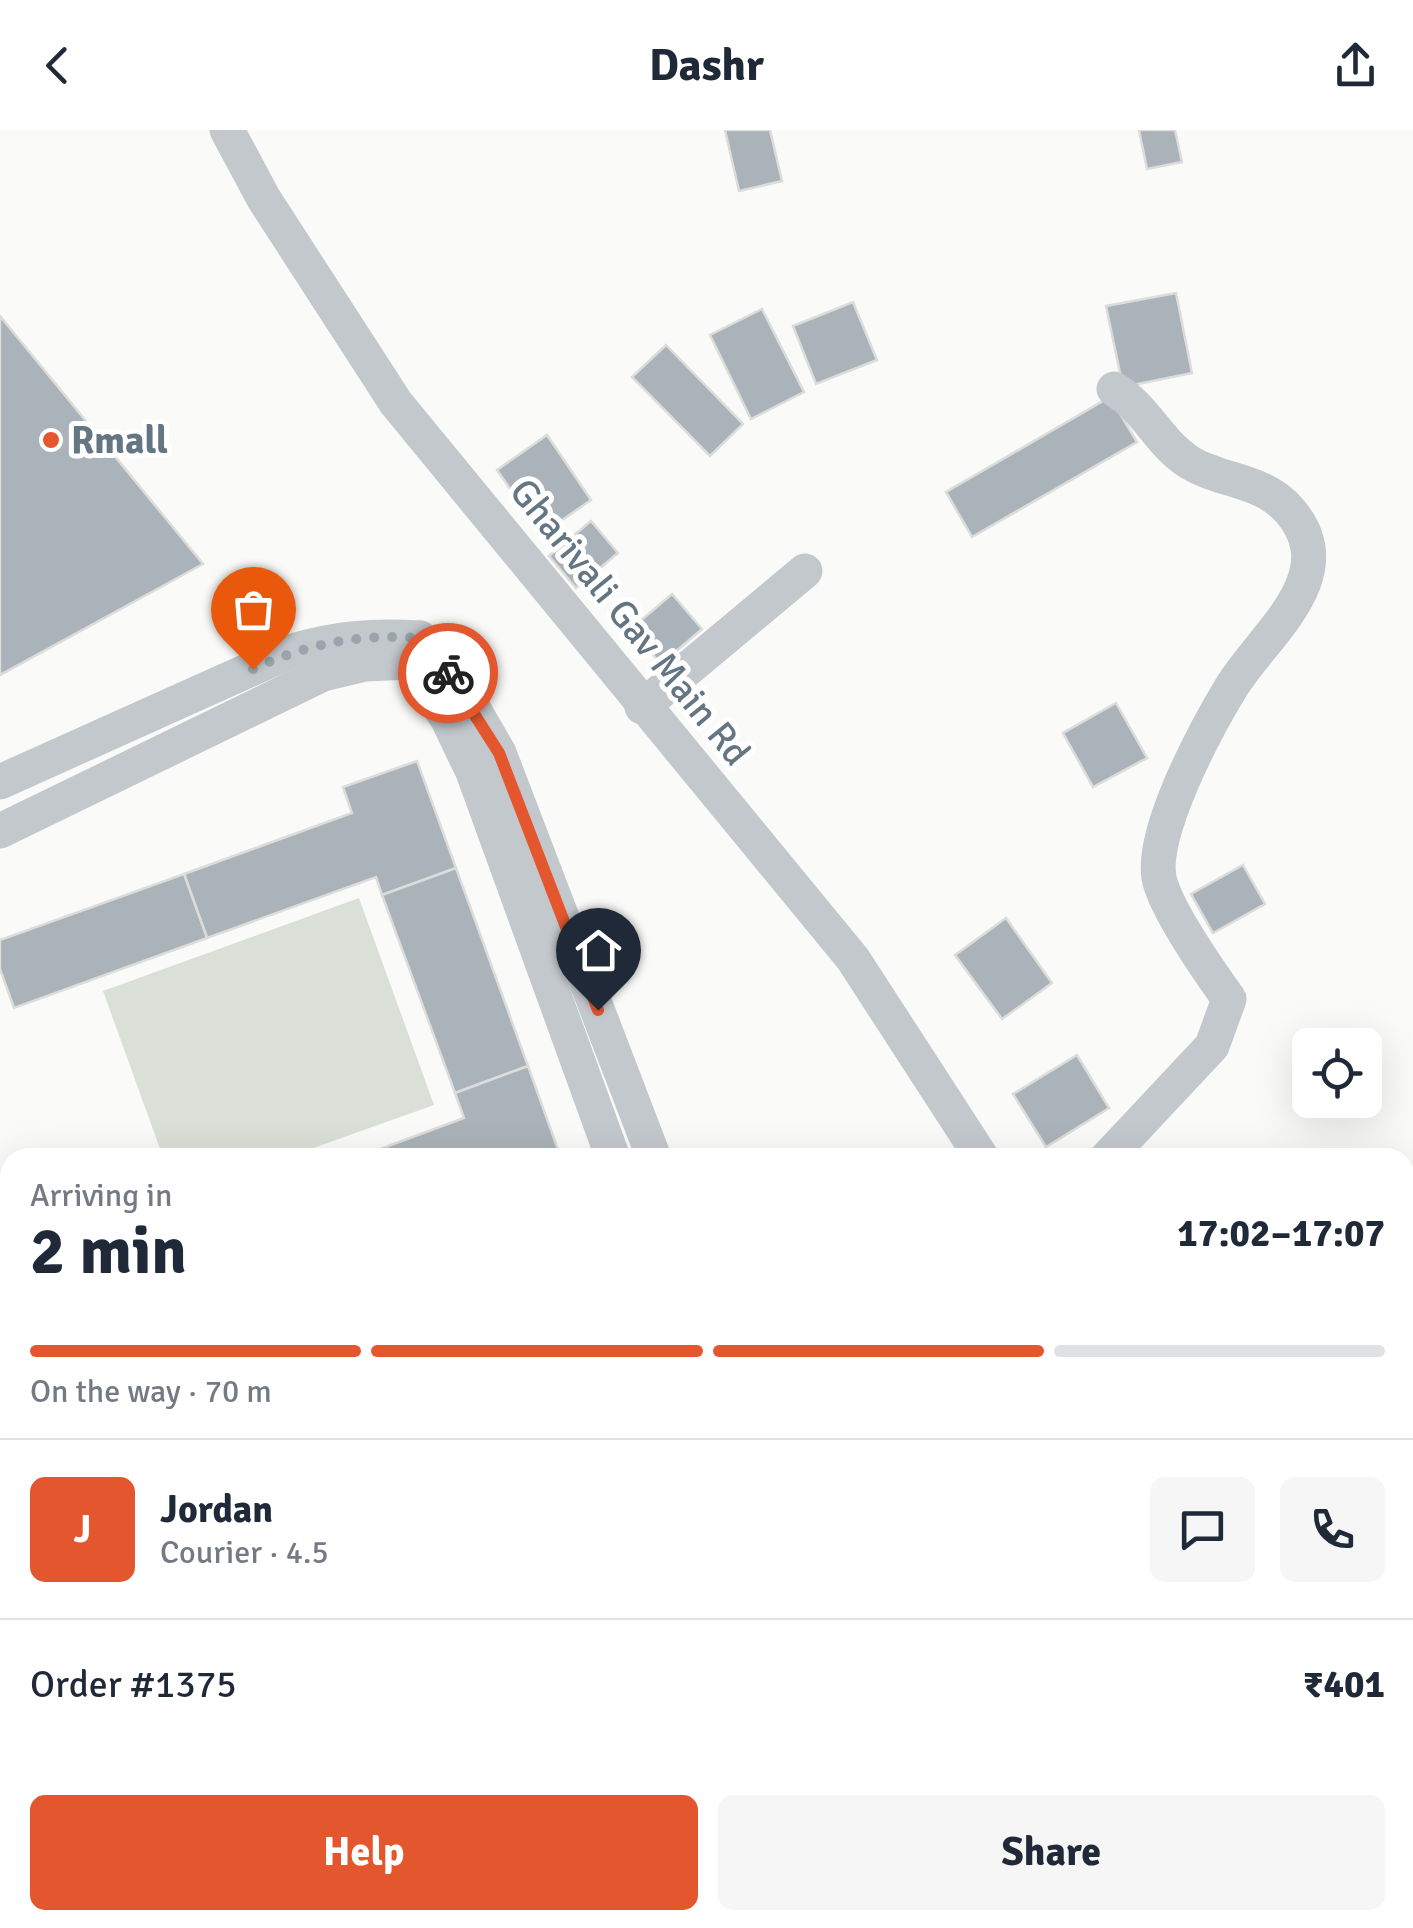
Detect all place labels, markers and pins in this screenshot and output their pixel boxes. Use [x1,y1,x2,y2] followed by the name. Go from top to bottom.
[71,417,168,464] place label: Rmall
[40,429,62,451] marker: Rmall
[211,567,296,670] pin
[556,908,641,1011] pin

